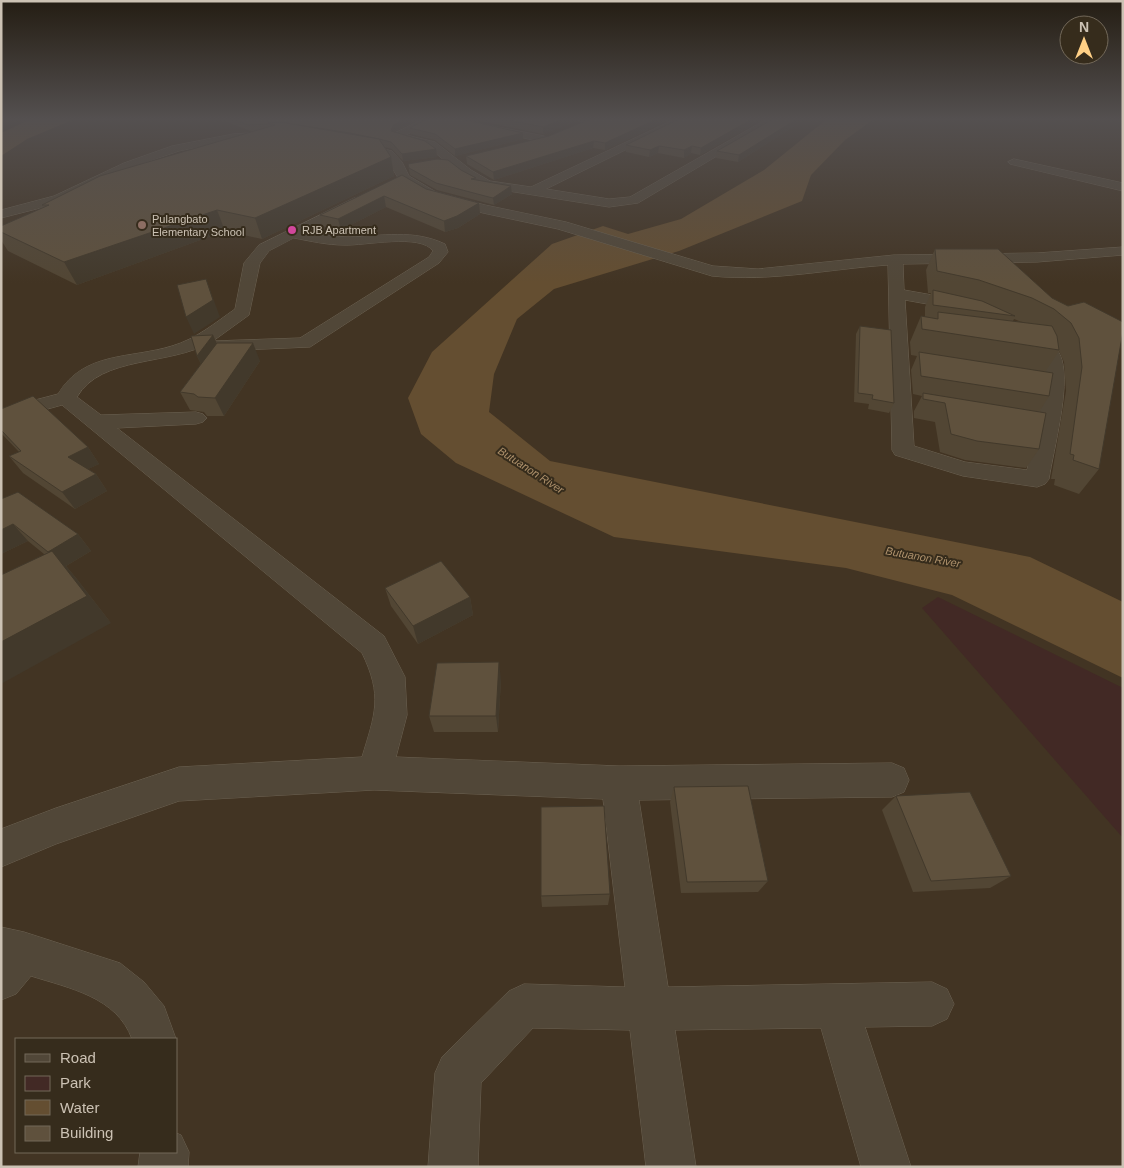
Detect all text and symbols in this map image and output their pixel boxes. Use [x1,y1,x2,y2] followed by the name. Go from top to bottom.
[1059,15,1109,65] north arrow
[1079,19,1089,35] text: N
[152,213,244,238] place label: Pulangbato Elementary School
[136,219,148,231] marker: Pulangbato Elementary School
[286,224,298,236] marker: RJB Apartment
[302,224,376,236] place label: RJB Apartment
[496,444,567,496] water label: Butuanon River
[885,545,963,570] water label: Butuanon River
[15,1038,178,1153] legend
[60,1049,96,1066] text: Road
[60,1074,91,1091] text: Park
[60,1099,99,1116] text: Water
[60,1124,113,1141] text: Building

